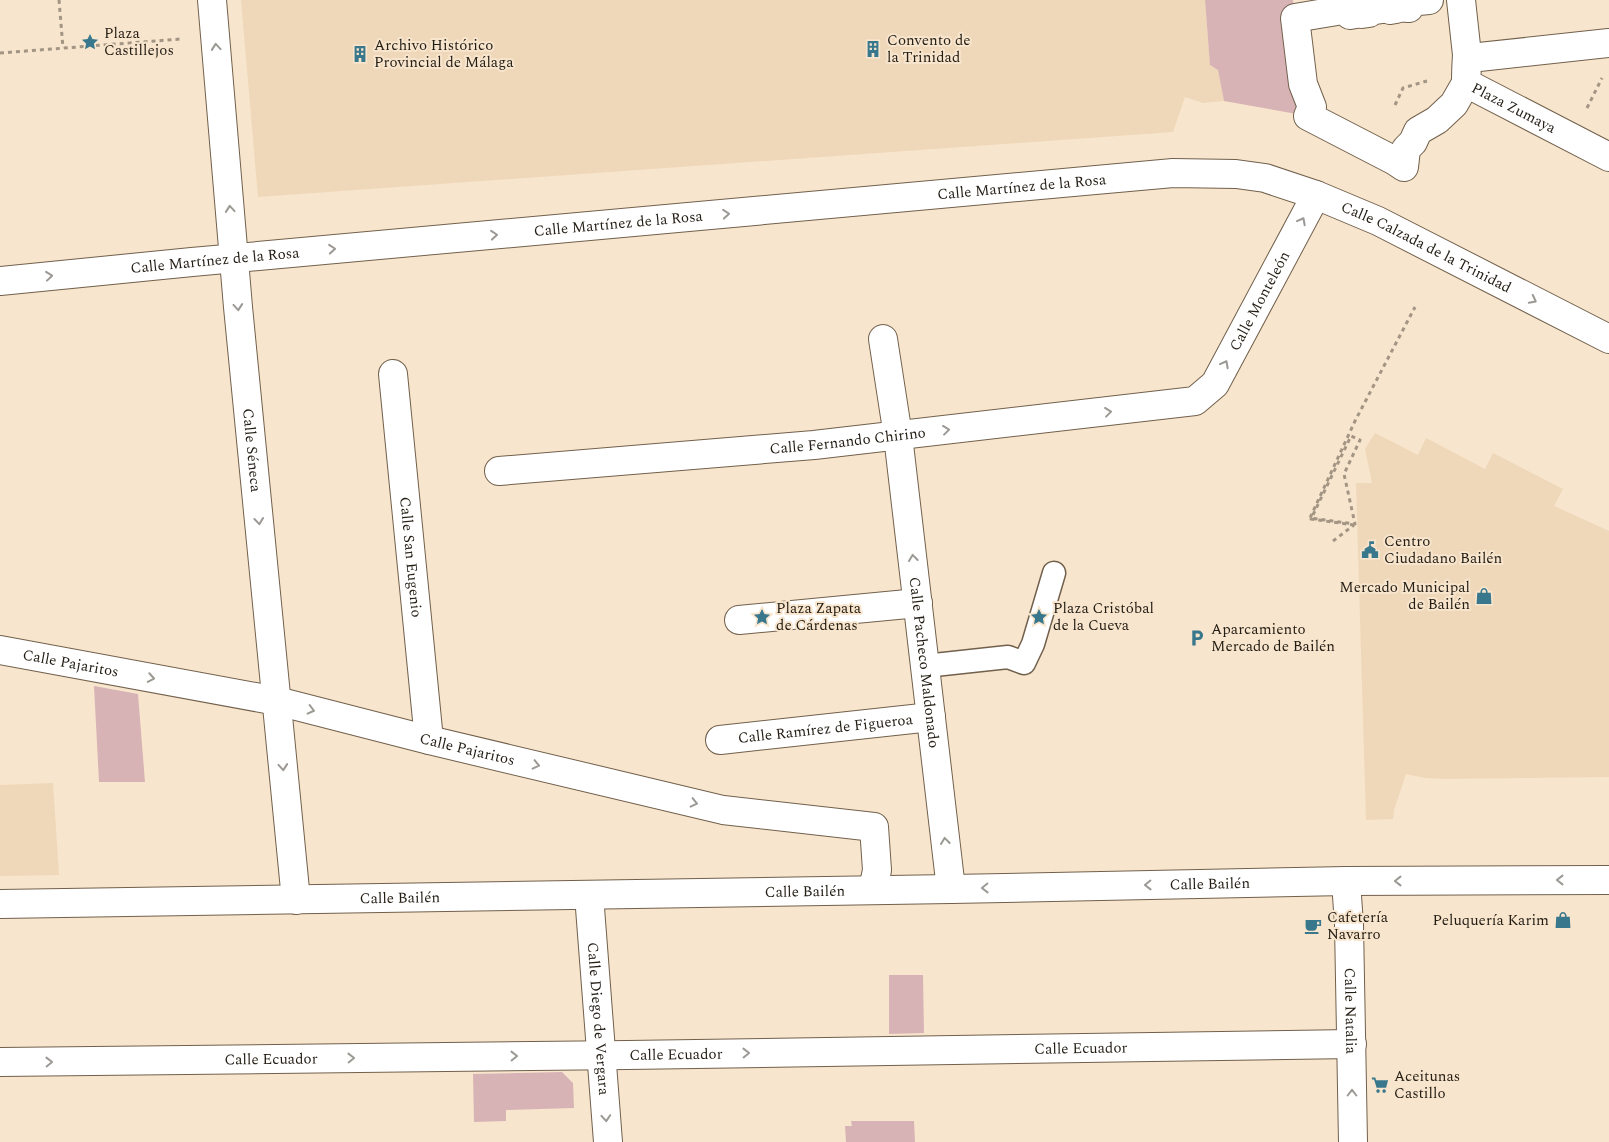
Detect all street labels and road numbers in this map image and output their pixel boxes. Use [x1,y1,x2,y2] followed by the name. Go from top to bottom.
[1468,76,1561,140] street label: Plaza Zumaya
[936,168,1108,206] street label: Calle Martínez de la Rosa
[1338,195,1515,299] street label: Calle Calzada de la Trinidad
[533,204,704,242] street label: Calle Martínez de la Rosa
[129,241,301,280] street label: Calle Martínez de la Rosa
[1223,247,1296,355] street label: Calle Monteleón
[236,407,268,494] street label: Calle Séneca
[769,421,927,460] street label: Calle Fernando Chirino
[394,496,428,619] street label: Calle San Eugenio
[903,576,946,749] street label: Calle Pacheco Maldonado
[21,643,121,683] street label: Calle Pajaritos
[737,707,915,749] street label: Calle Ramírez de Figueroa
[417,727,517,772] street label: Calle Pajaritos
[1169,871,1251,896] street label: Calle Bailén
[765,879,846,903] street label: Calle Bailén
[360,886,441,910] street label: Calle Bailén
[581,941,616,1097] street label: Calle Diego de Vergara
[1338,968,1363,1055] street label: Calle Natalia
[1034,1036,1128,1060] street label: Calle Ecuador
[629,1042,723,1066] street label: Calle Ecuador
[224,1047,318,1071] street label: Calle Ecuador

